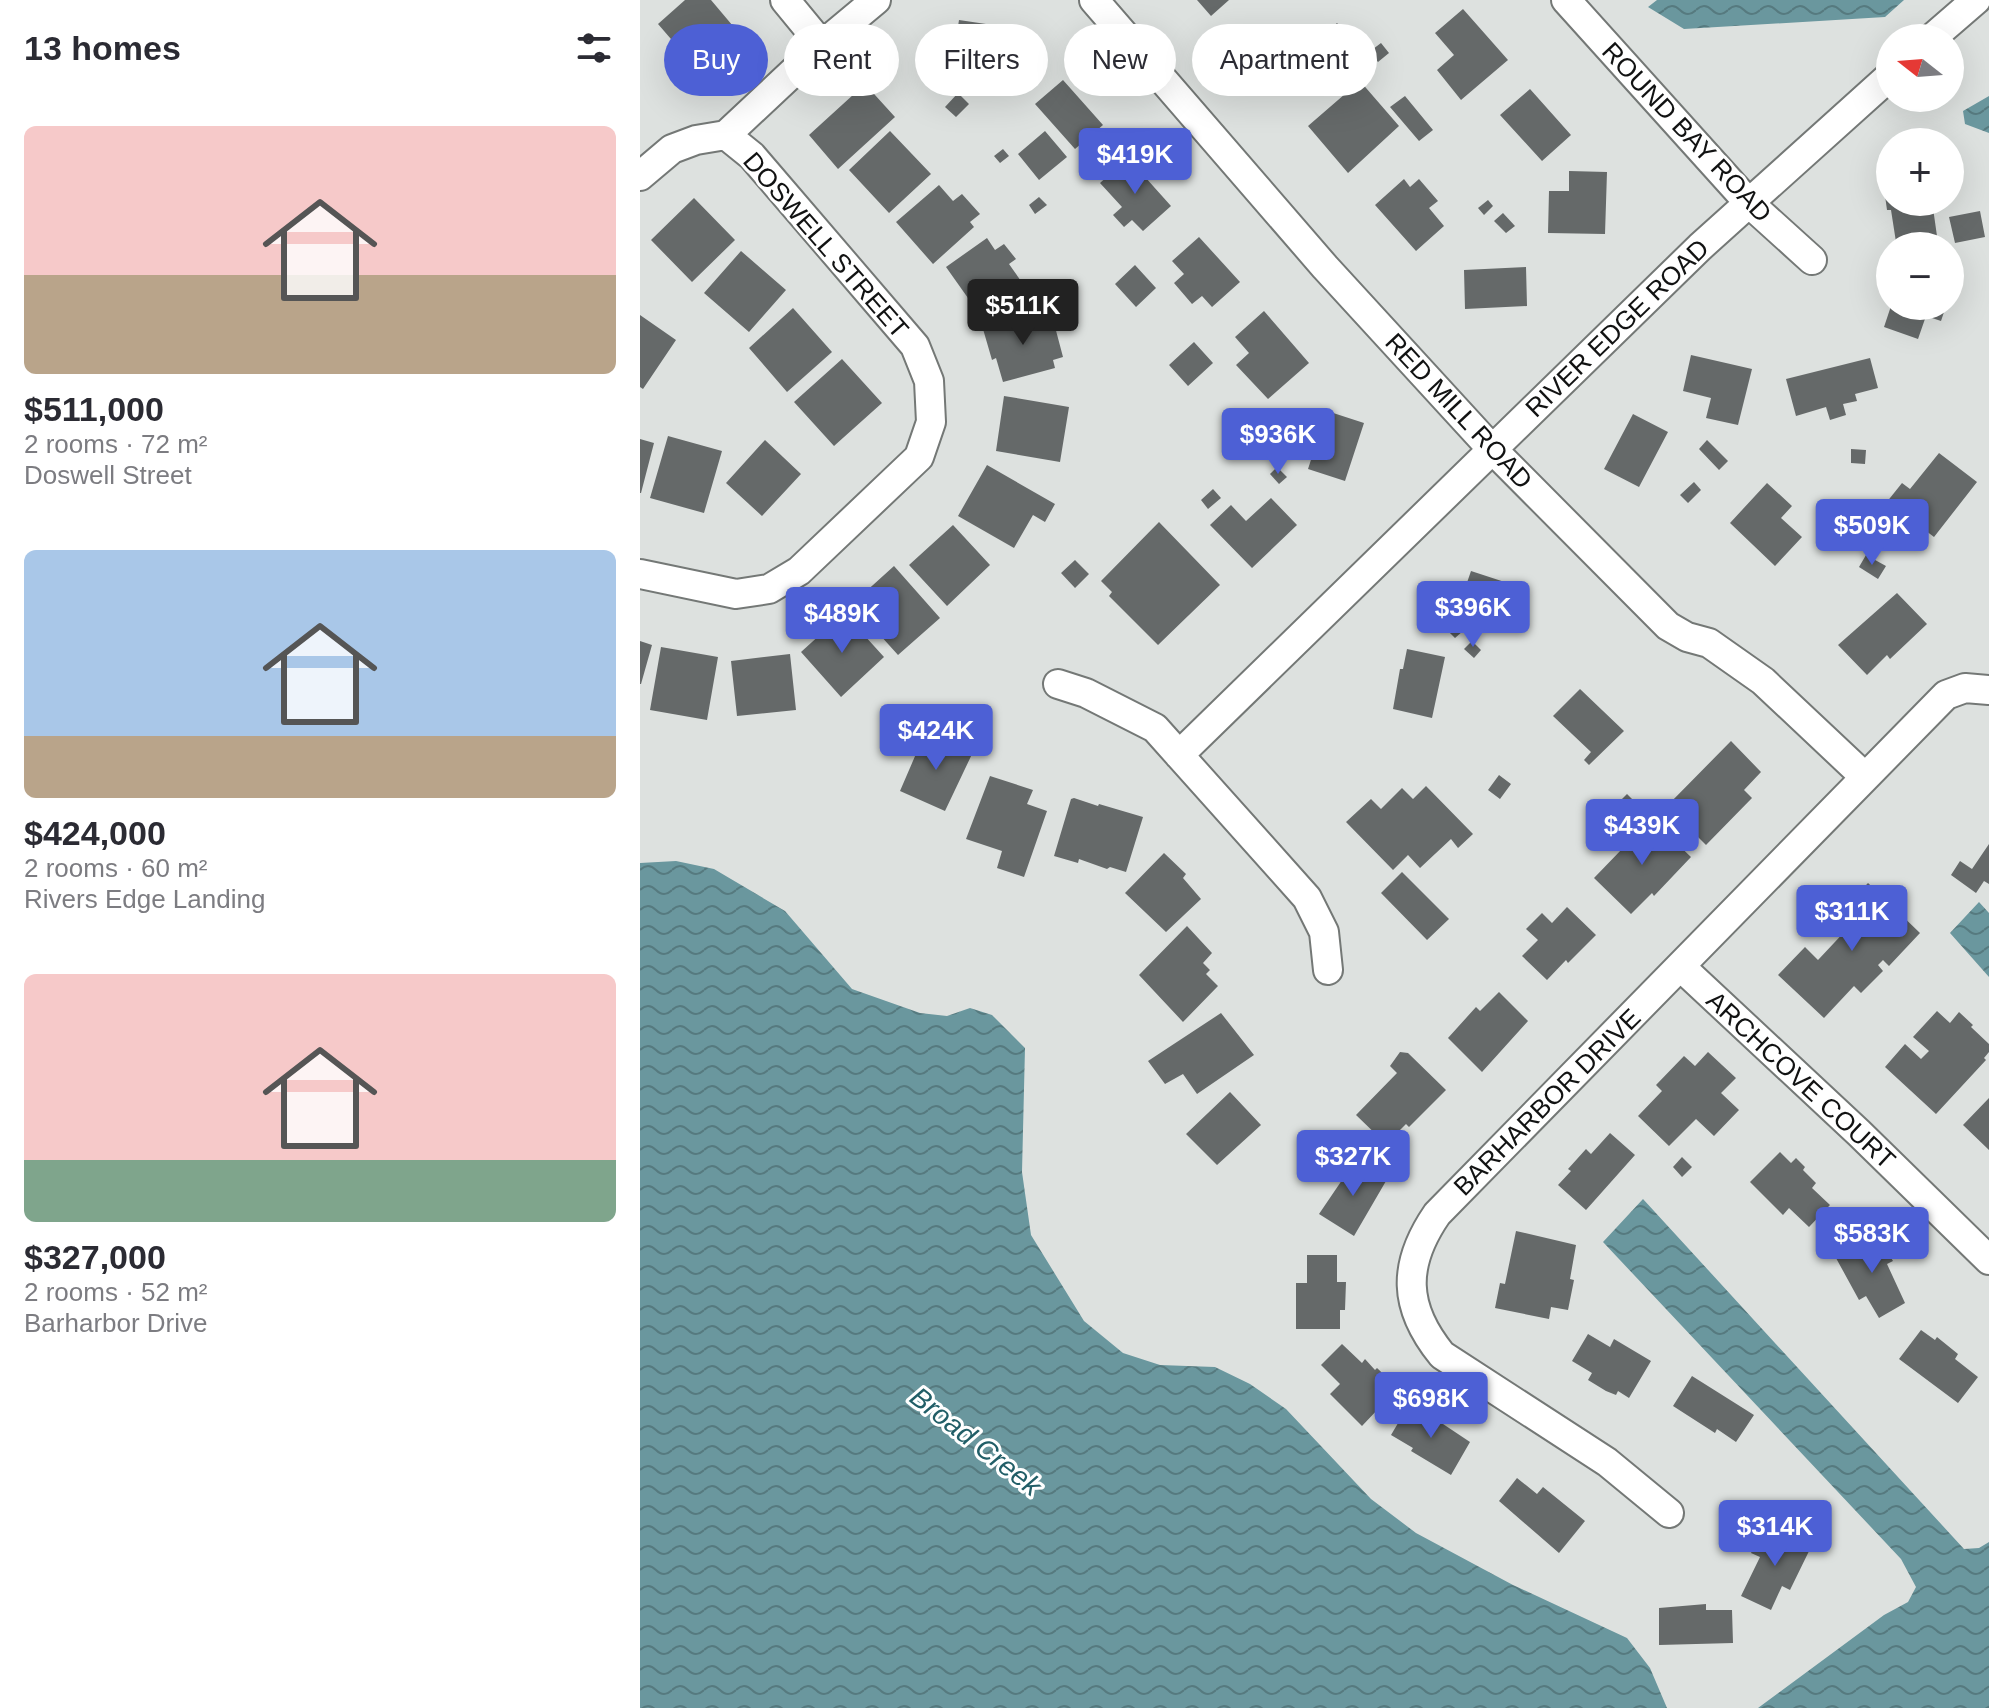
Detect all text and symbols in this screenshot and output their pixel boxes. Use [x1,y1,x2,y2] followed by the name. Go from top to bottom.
[664,24,768,96] chip: Buy
[784,24,899,96] chip: Rent
[915,24,1048,96] chip: Filters
[1064,24,1176,96] chip: New
[1192,24,1377,96] chip: Apartment
[1876,24,1964,112] north arrow
[1876,24,1964,320] map controls
[572,26,616,70] icon: filters
[24,29,181,67] text: 13 homes
[1596,36,1778,228] street label: ROUND BAY ROAD
[1079,128,1191,196] pin: $419K
[1876,128,1964,216] button: +
[1097,139,1173,169] text: $419K
[737,146,915,344] street label: DOSWELL STREET
[248,178,392,322] icon: home
[1876,232,1964,320] button: −
[1519,233,1715,423] street label: RIVER EDGE ROAD
[967,279,1079,347] pin: $511K
[985,290,1061,320] text: $511K
[1379,327,1539,495] street label: RED MILL ROAD
[24,390,164,428] text: $511,000
[1222,408,1334,476] pin: $936K
[1240,419,1316,449] text: $936K
[24,429,208,459] text: 2 rooms · 72 m²
[24,460,192,490] text: Doswell Street
[1816,499,1928,567] pin: $509K
[1834,510,1910,540] text: $509K
[1417,581,1529,649] pin: $396K
[786,587,898,655] pin: $489K
[1435,592,1511,622] text: $396K
[804,598,880,628] text: $489K
[248,602,392,746] icon: home
[880,704,992,772] pin: $424K
[898,715,974,745] text: $424K
[1586,799,1698,867] pin: $439K
[1604,810,1680,840] text: $439K
[24,814,166,852] text: $424,000
[24,853,208,883] text: 2 rooms · 60 m²
[24,884,265,914] text: Rivers Edge Landing
[1796,885,1908,953] pin: $311K
[1814,896,1890,926] text: $311K
[1701,985,1901,1175] street label: ARCHCOVE COURT
[1448,1003,1646,1201] street label: BARHARBOR DRIVE
[248,1026,392,1170] icon: home
[1297,1130,1409,1198] pin: $327K
[1315,1141,1391,1171] text: $327K
[1816,1207,1928,1275] pin: $583K
[1834,1218,1910,1248] text: $583K
[24,1238,166,1276] text: $327,000
[24,1277,208,1307] text: 2 rooms · 52 m²
[24,1308,208,1338] text: Barharbor Drive
[1375,1372,1487,1440] pin: $698K
[904,1381,1049,1503] water label: Broad Creek
[1393,1383,1469,1413] text: $698K
[1719,1500,1831,1568] pin: $314K
[1737,1511,1813,1541] text: $314K

